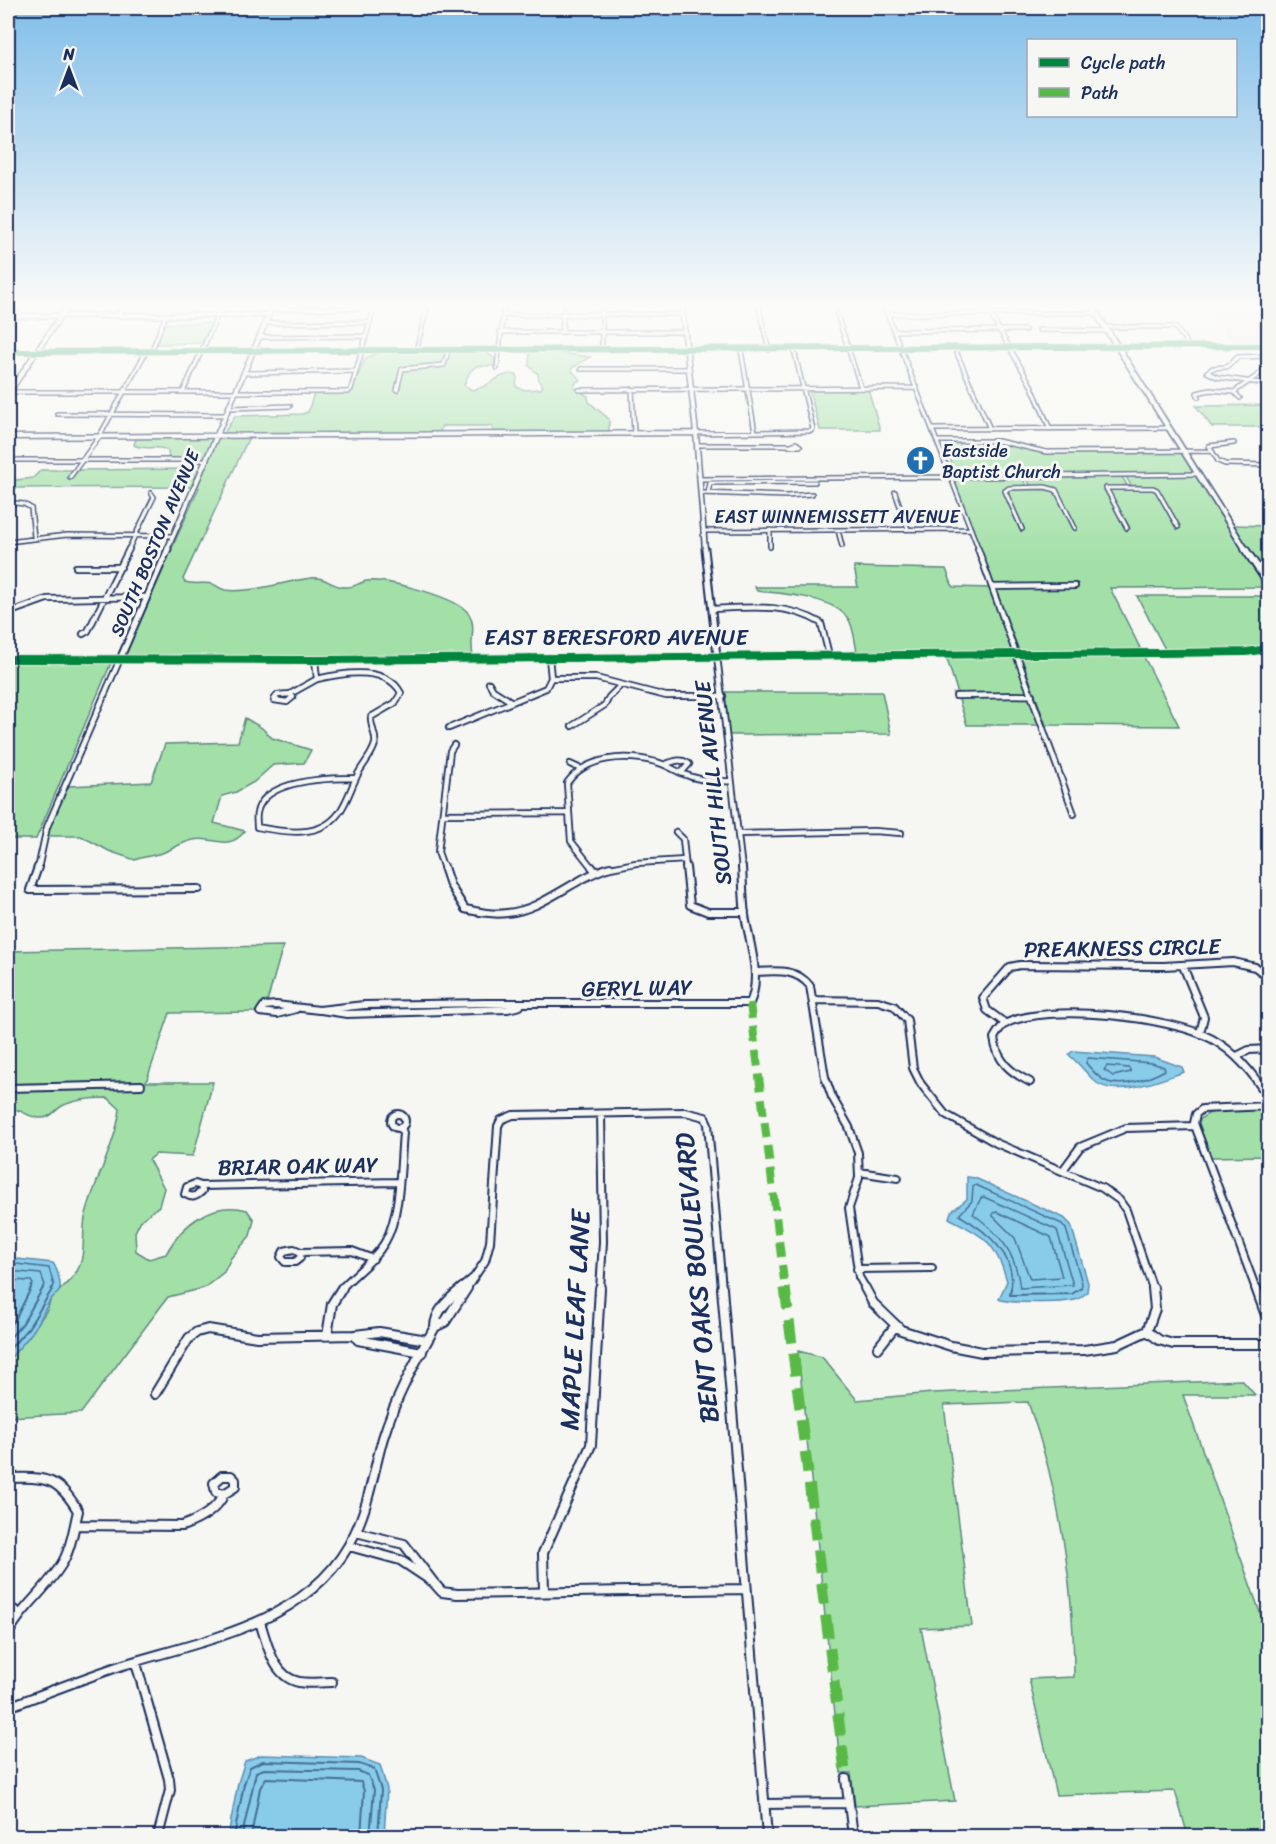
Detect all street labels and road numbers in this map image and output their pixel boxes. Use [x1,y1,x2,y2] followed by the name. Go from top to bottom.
[101,443,209,642] street label: SOUTH BOSTON AVENUE
[714,501,961,533] street label: EAST WINNEMISSETT AVENUE
[484,618,749,657] street label: EAST BERESFORD AVENUE
[683,677,743,887] street label: SOUTH HILL AVENUE
[1023,927,1222,969] street label: PREAKNESS CIRCLE
[581,968,694,1008] street label: GERYL WAY
[660,1130,734,1425] street label: BENT OAKS BOULEVARD
[217,1145,379,1187] street label: BRIAR OAK WAY
[545,1207,605,1431] street label: MAPLE LEAF LANE

